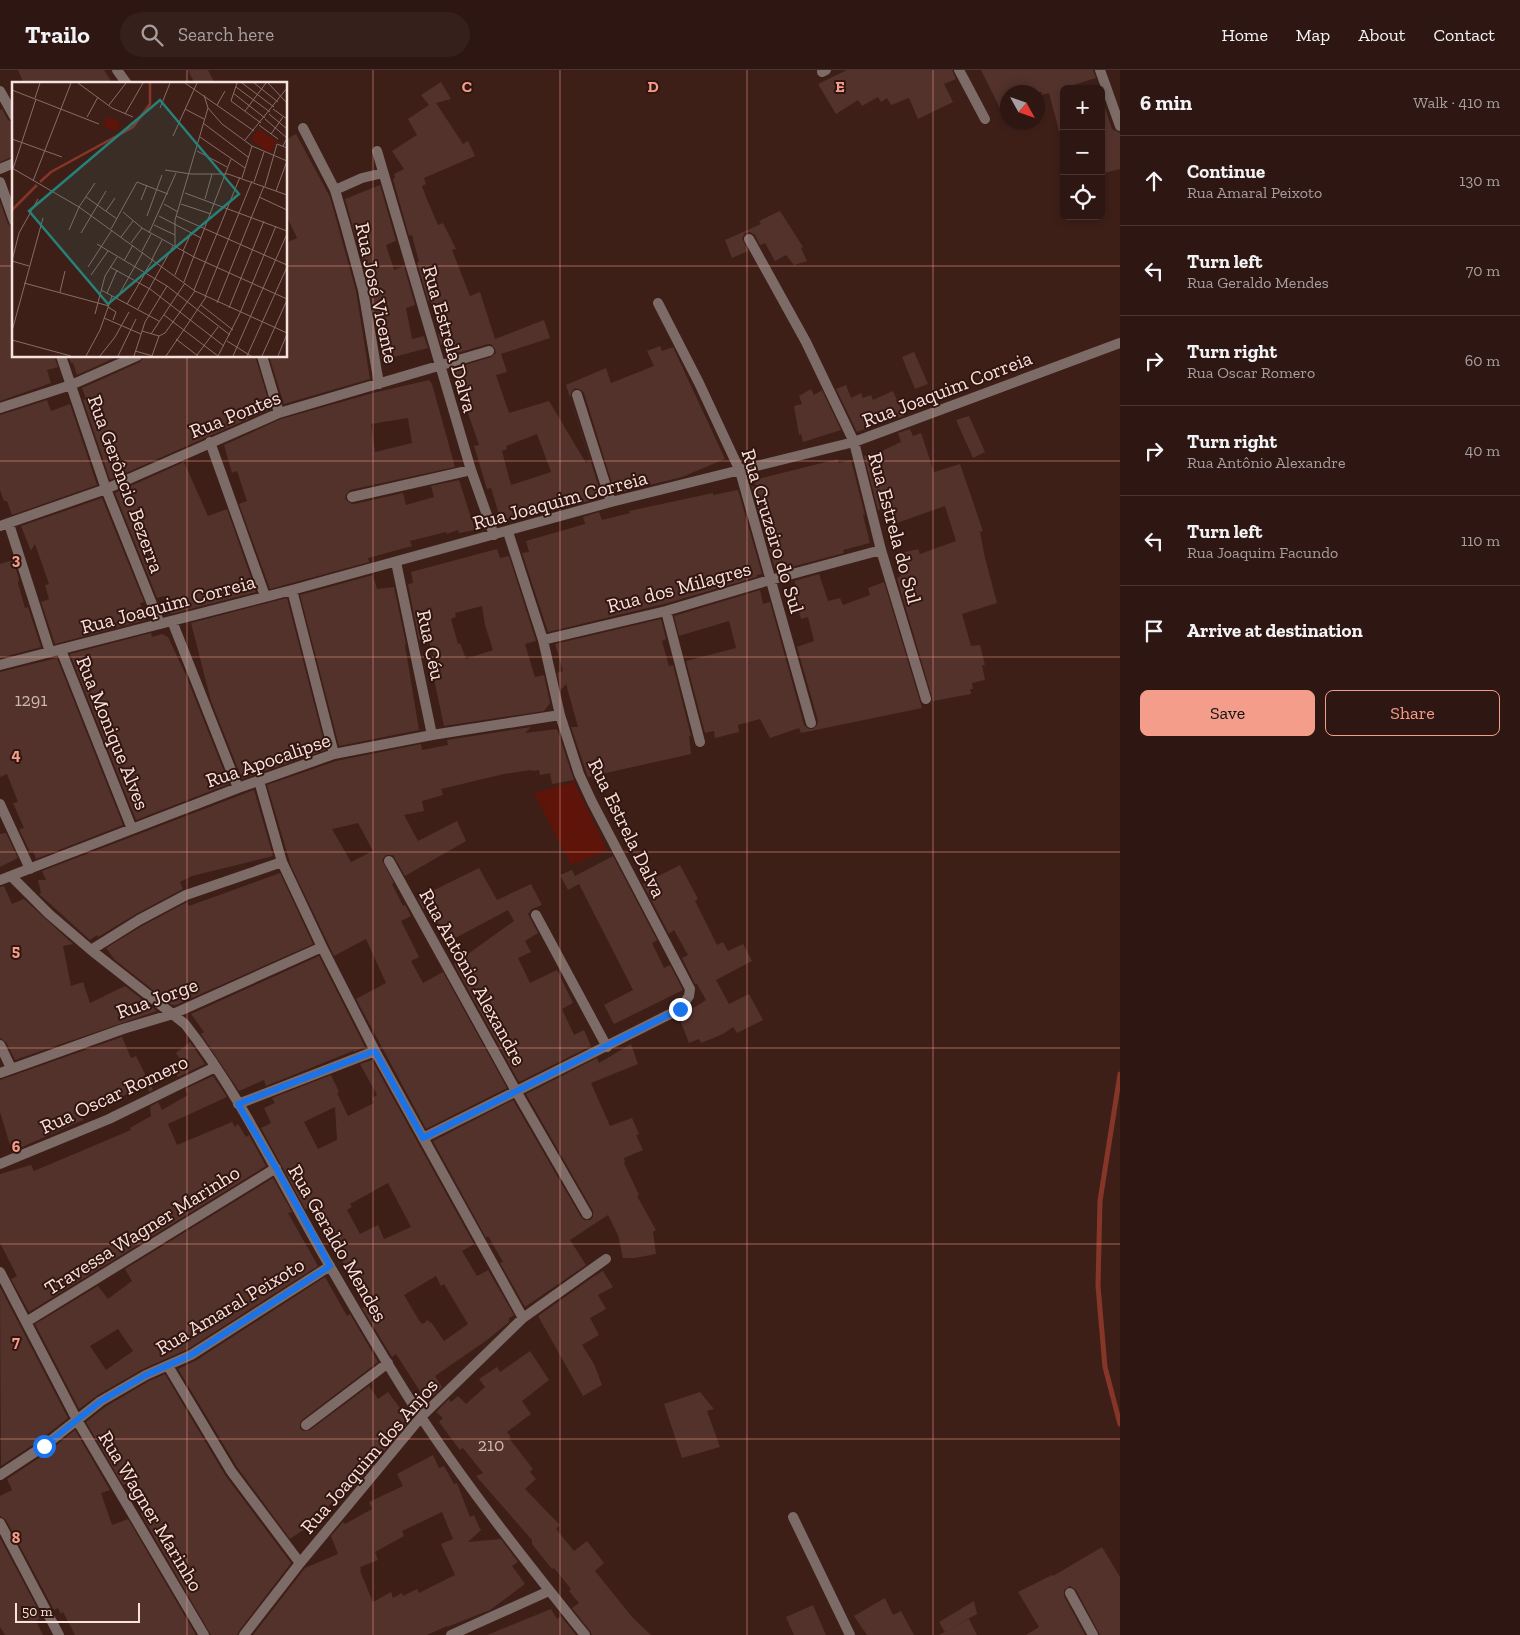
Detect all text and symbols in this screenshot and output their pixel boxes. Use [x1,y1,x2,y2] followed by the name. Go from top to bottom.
[120,12,470,57] search box
[25,20,90,49] text: Trailo
[138,21,166,49] icon: search
[178,23,274,46] text: Search here
[1221,24,1268,46] text: Home
[1296,24,1330,46] text: Map
[1358,24,1405,46] text: About
[1433,24,1495,46] text: Contact
[462,77,472,96] text: C
[647,77,659,96] text: D
[835,77,845,96] text: E
[12,82,288,358] inset map
[1000,85,1045,130] north arrow
[1060,85,1105,220] map controls
[1060,85,1105,130] button: +
[1140,90,1192,115] text: 6 min
[1413,93,1500,112] text: Walk · 410 m
[1060,130,1105,175] button: −
[1187,160,1265,183] text: Continue
[1140,167,1168,195] icon: ahead
[1459,171,1500,190] text: 130 m
[1060,175,1105,220] button: locate
[1187,183,1322,202] text: Rua Amaral Peixoto
[350,220,404,366] street label: Rua José Vicente
[1187,250,1262,273] text: Turn left
[1140,257,1168,285] icon: left
[1466,261,1500,280] text: 70 m
[418,263,483,415] street label: Rua Estrela Dalva
[1187,273,1329,292] text: Rua Geraldo Mendes
[1187,340,1277,363] text: Turn right
[859,345,1036,432] street label: Rua Joaquim Correia
[1140,347,1168,375] icon: right
[1465,351,1500,370] text: 60 m
[1187,363,1315,382] text: Rua Oscar Romero
[186,385,284,443] street label: Rua Pontes
[83,392,169,576] street label: Rua Gerôncio Bezerra
[1187,430,1277,453] text: Turn right
[1140,437,1168,465] icon: right
[1465,441,1500,460] text: 40 m
[737,446,809,616] street label: Rua Cruzeiro do Sul
[863,450,927,606] street label: Rua Estrela do Sul
[1187,453,1346,472] text: Rua Antônio Alexandre
[470,465,650,535] street label: Rua Joaquim Correia
[1187,520,1262,543] text: Turn left
[1140,527,1168,555] icon: left
[1461,531,1500,550] text: 110 m
[1187,543,1338,562] text: Rua Joaquim Facundo
[12,550,21,569] text: 3
[604,556,754,618] street label: Rua dos Milagres
[78,569,258,639] street label: Rua Joaquim Correia
[412,608,450,682] street label: Rua Céu
[1140,617,1168,645] icon: arrive
[1187,619,1363,642] text: Arrive at destination
[71,653,155,813] street label: Rua Monique Alves
[15,689,47,711] house number: 1291
[1140,690,1315,736] button: Save
[1325,690,1500,736] button: Share
[203,727,333,793] street label: Rua Apocalipse
[11,745,21,764] text: 4
[583,755,671,902] street label: Rua Estrela Dalva
[414,885,532,1069] street label: Rua Antônio Alexandre
[12,941,20,960] text: 5
[113,972,201,1024] street label: Rua Jorge
[669,998,692,1021] route end
[36,1049,192,1139] street label: Rua Oscar Romero
[12,1137,21,1156] text: 6
[40,1160,244,1300] street label: Travessa Wagner Marinho
[283,1160,393,1326] street label: Rua Geraldo Mendes
[151,1252,309,1360] street label: Rua Amaral Peixoto
[12,1332,20,1351] text: 7
[295,1374,443,1538] street label: Rua Joaquim dos Anjos
[94,1426,208,1596] street label: Rua Wagner Marinho
[478,1434,504,1456] house number: 210
[33,1435,56,1458] route start
[12,1528,21,1547] text: 8
[15,1600,140,1623] scale bar
[22,1603,53,1620] text: 50 m

